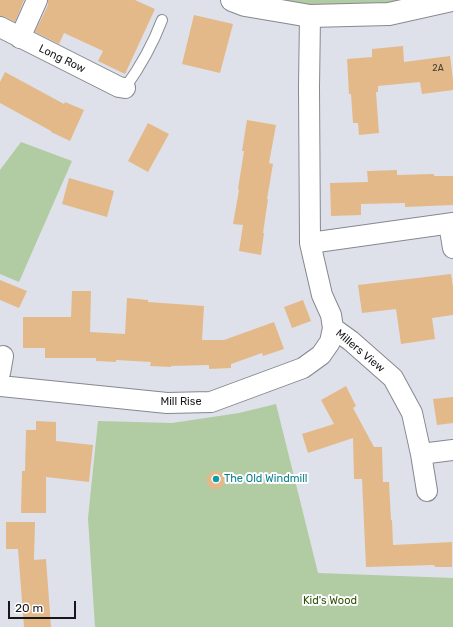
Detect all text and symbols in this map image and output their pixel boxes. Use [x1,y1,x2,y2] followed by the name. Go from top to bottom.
[36,42,88,76] street label: Long Row
[432,63,444,73] house number: 2A
[333,327,387,375] street label: Millers View
[160,395,202,409] street label: Mill Rise
[224,472,308,486] place label: The Old Windmill
[211,474,221,484] marker: The Old Windmill
[10,593,78,619] scale bar
[303,594,357,608] park label: Kid's Wood
[15,601,43,615] text: 20 m

